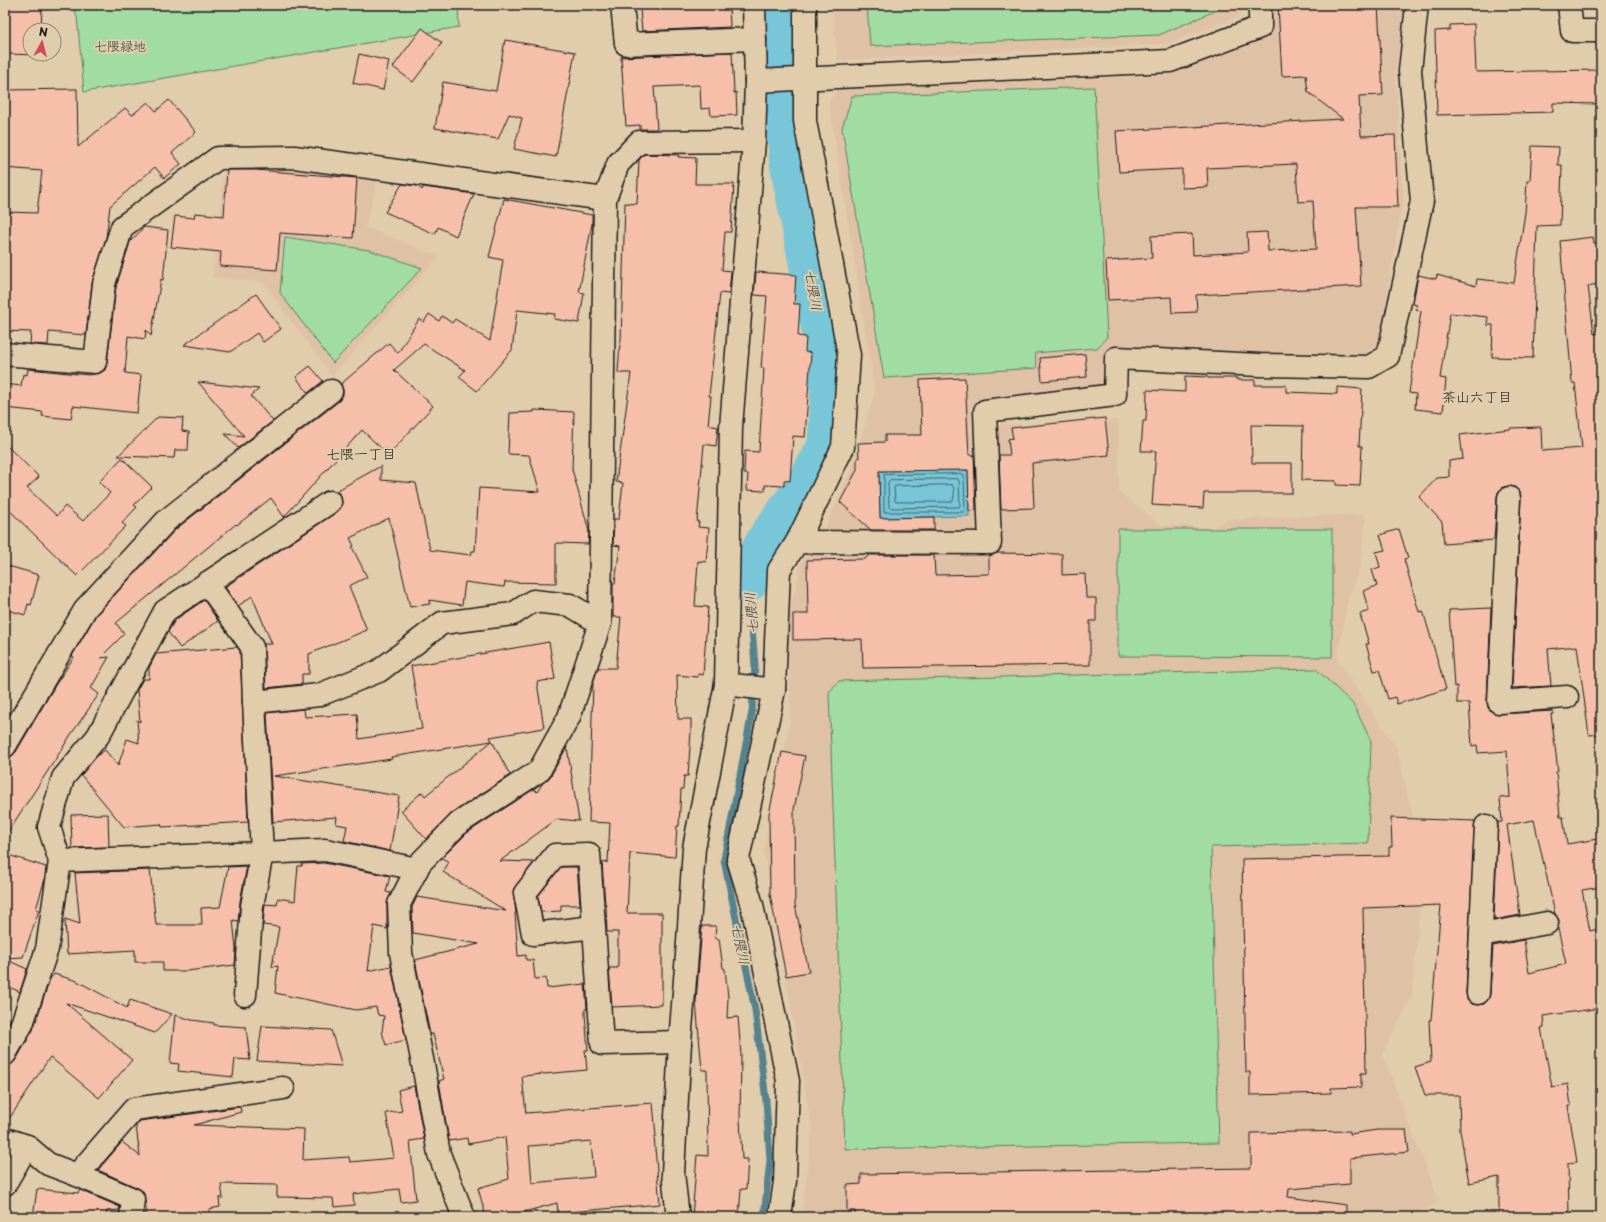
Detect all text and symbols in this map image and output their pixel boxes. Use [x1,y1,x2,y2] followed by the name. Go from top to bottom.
[22,22,62,62] north arrow
[38,23,49,41] text: N
[94,36,146,55] park label: 七隈緑地
[800,267,828,313] water label: 七隈川
[1442,386,1512,407] district label: 茶山六丁目
[326,443,396,464] district label: 七隈一丁目
[739,591,763,635] water label: 七隈川
[727,921,755,967] water label: 七隈川

